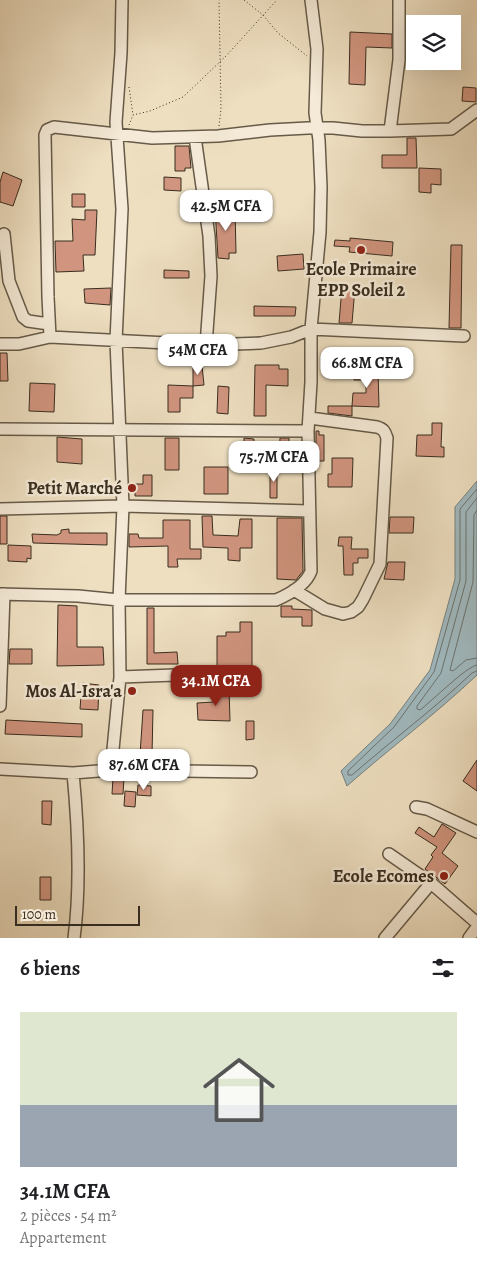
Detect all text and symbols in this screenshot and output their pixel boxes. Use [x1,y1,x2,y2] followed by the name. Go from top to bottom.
[406,15,461,70] map controls
[406,15,461,70] button: layers
[169,190,283,232] pin: 42.5M CFA
[191,195,261,217] text: 42.5M CFA
[355,244,367,256] marker: Ecole Primaire EPP Soleil 2
[306,257,416,302] place label: Ecole Primaire EPP Soleil 2
[152,334,244,376] pin: 54M CFA
[169,339,227,361] text: 54M CFA
[310,346,424,389] pin: 66.8M CFA
[331,352,403,374] text: 66.8M CFA
[217,440,331,483] pin: 75.7M CFA
[240,446,308,468] text: 75.7M CFA
[27,476,122,500] place label: Petit Marché
[126,482,138,494] marker: Petit Marché
[159,664,273,707] pin: 34.1M CFA
[182,670,250,692] text: 34.1M CFA
[25,679,122,703] place label: Mos Al-Isra'a
[126,685,138,697] marker: Mos Al-Isra'a
[87,748,201,791] pin: 87.6M CFA
[109,754,179,776] text: 87.6M CFA
[333,864,434,888] place label: Ecole Ecomes
[438,870,450,882] marker: Ecole Ecomes
[15,903,140,926] scale bar
[22,905,56,924] text: 100 m
[20,954,80,982] text: 6 biens
[429,954,457,982] icon: filters
[194,1045,284,1135] icon: home
[20,1177,110,1205] text: 34.1M CFA
[20,1205,116,1227] text: 2 pièces · 54 m²
[20,1227,106,1249] text: Appartement

